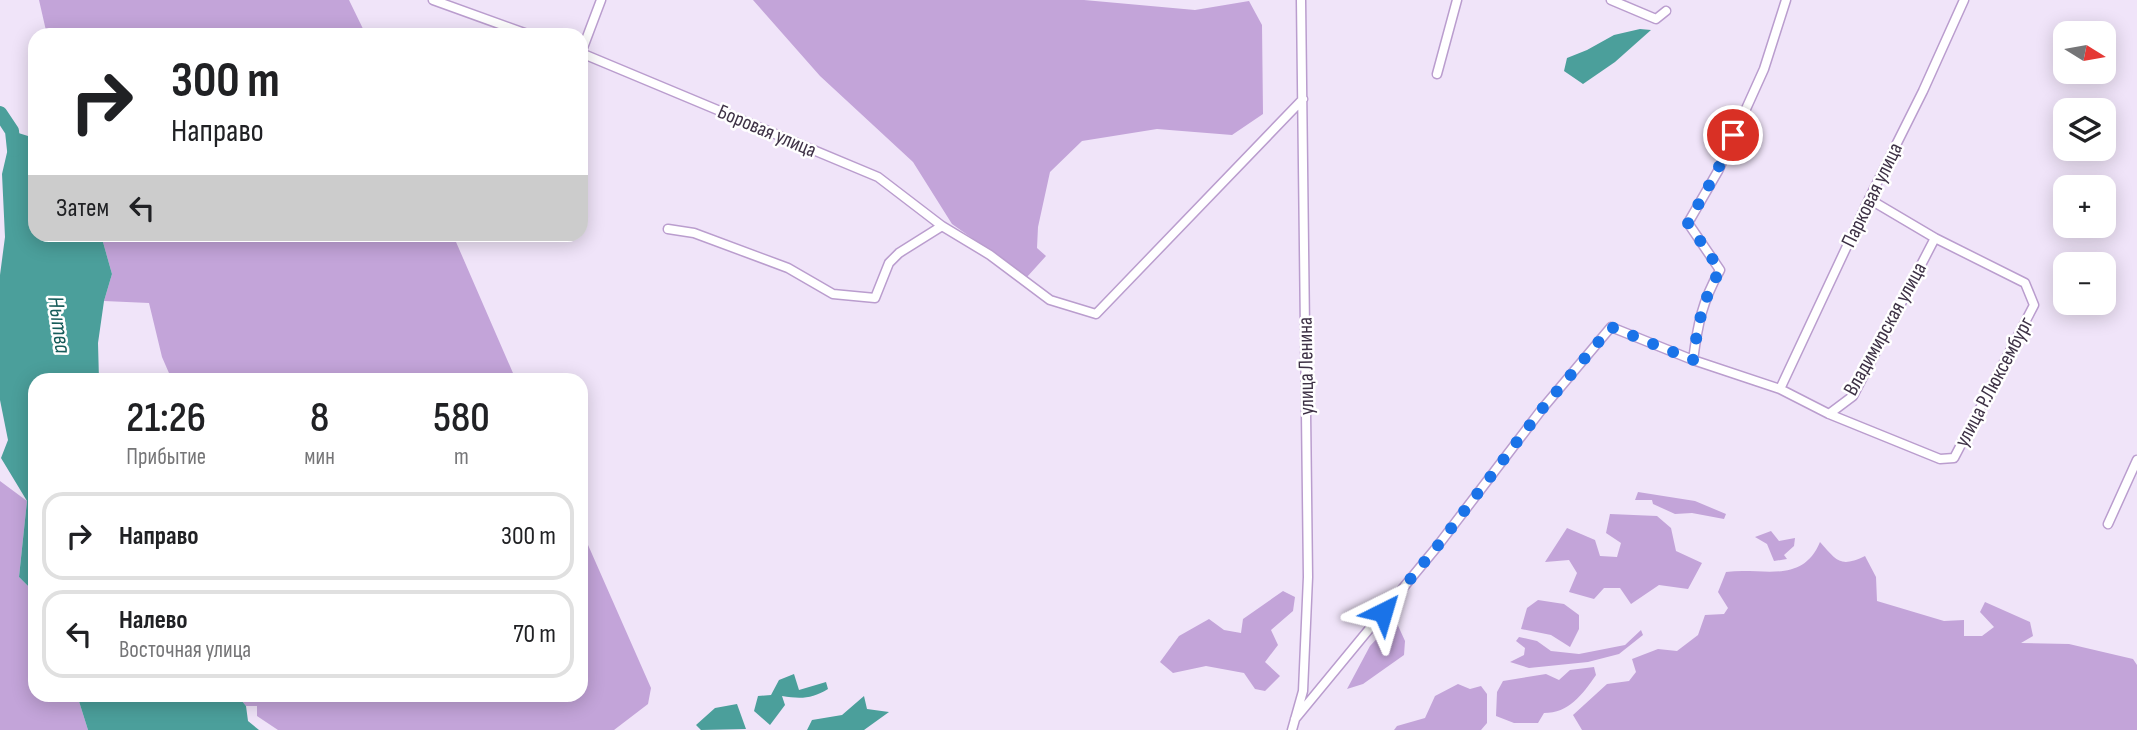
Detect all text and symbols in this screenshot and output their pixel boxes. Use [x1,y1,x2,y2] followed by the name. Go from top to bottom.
[2053,21,2116,84] north arrow
[2053,21,2116,315] map controls
[171,52,280,111] text: 300 m
[56,56,147,147] icon: right
[2053,98,2116,161] button: layers
[714,99,820,163] street label: Боровая улица
[1703,105,1763,165] pin
[171,112,264,151] text: Направо
[1714,116,1752,154] icon: arrive
[1836,139,1908,251] street label: Парковая улица
[2053,175,2116,238] button: +
[123,189,161,227] icon: left
[56,193,109,224] text: Затем
[2053,252,2116,315] button: −
[1838,258,1932,400] street label: Владимирская улица
[41,295,77,356] water label: Нытва
[1949,313,2039,451] street label: улица Р.Люксембург
[1293,317,1319,415] street label: улица Ленина
[126,393,206,444] text: 21:26
[310,393,329,444] text: 8
[433,393,490,444] text: 580
[126,443,206,471] text: Прибытие
[304,443,335,471] text: мин
[454,443,469,471] text: m
[60,517,98,555] icon: right
[119,521,198,552] text: Направо
[501,521,556,552] text: 300 m
[1346,575,1420,649] position arrow
[119,605,188,636] text: Налево
[60,615,98,653] icon: left
[513,619,556,650] text: 70 m
[119,636,251,664] text: Восточная улица

